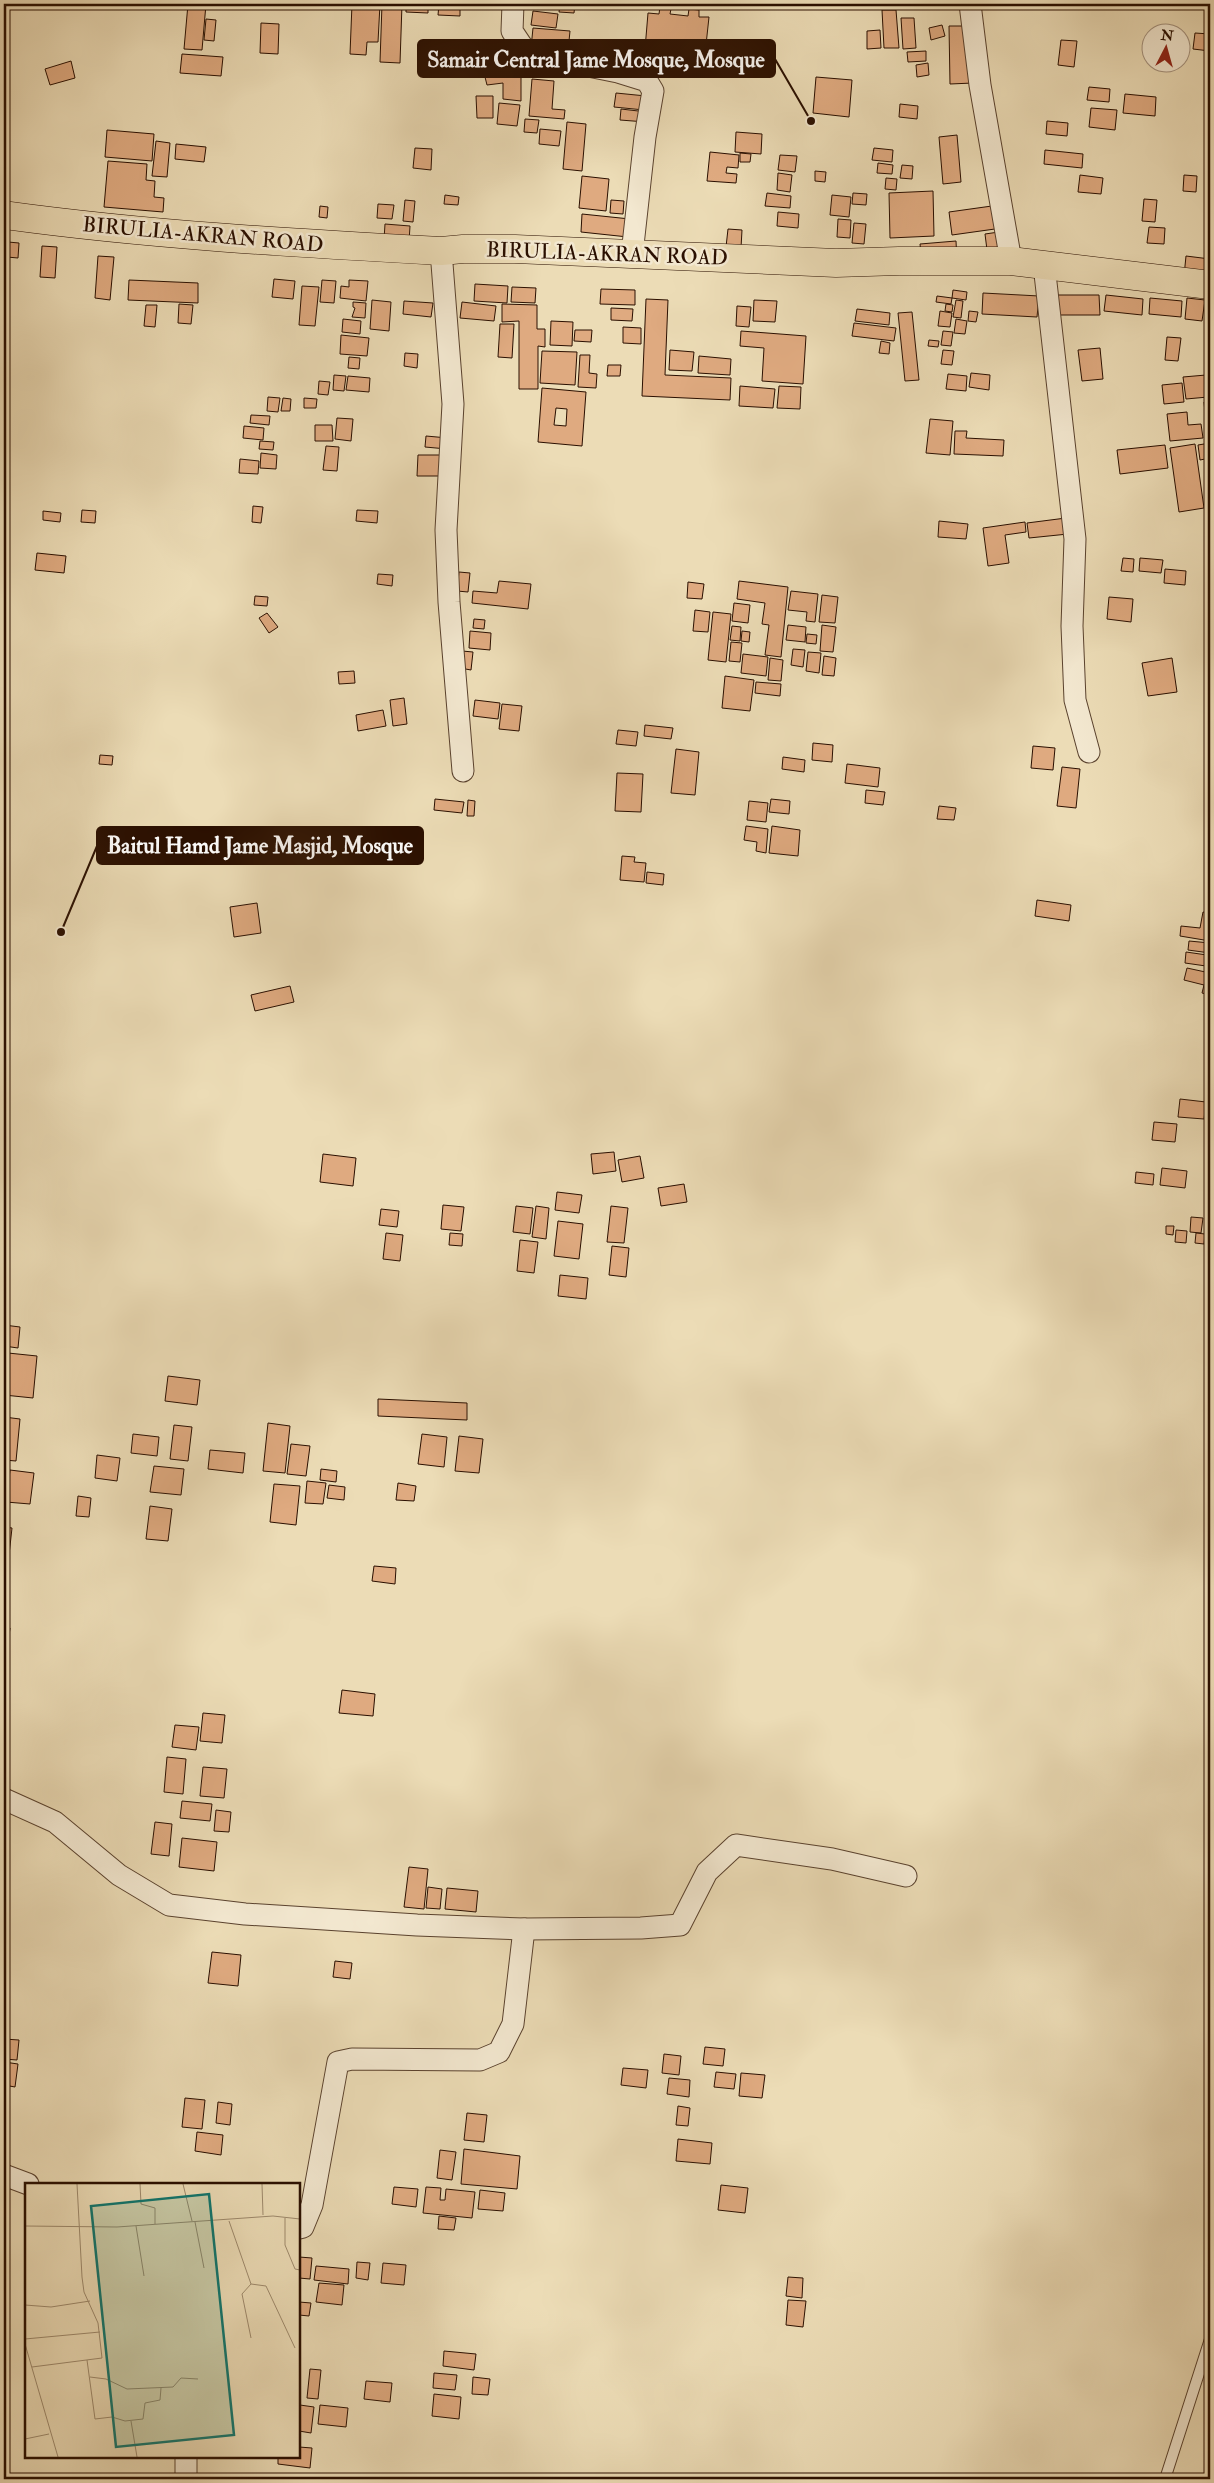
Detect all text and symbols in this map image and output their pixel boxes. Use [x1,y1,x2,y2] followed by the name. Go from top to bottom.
[1142,22,1192,72] north arrow
[1159,26,1175,45] text: N
[418,40,775,77] callout: Samair Central Jame Mosque, Mosque
[427,46,766,75] text: Samair Central Jame Mosque, Mosque
[81,211,325,259] street label: BIRULIA-AKRAN ROAD
[486,236,728,272] street label: BIRULIA-AKRAN ROAD
[97,827,423,864] callout: Baitul Hamd Jame Masjid, Mosque
[107,832,414,861] text: Baitul Hamd Jame Masjid, Mosque
[25,2183,300,2458] inset map

